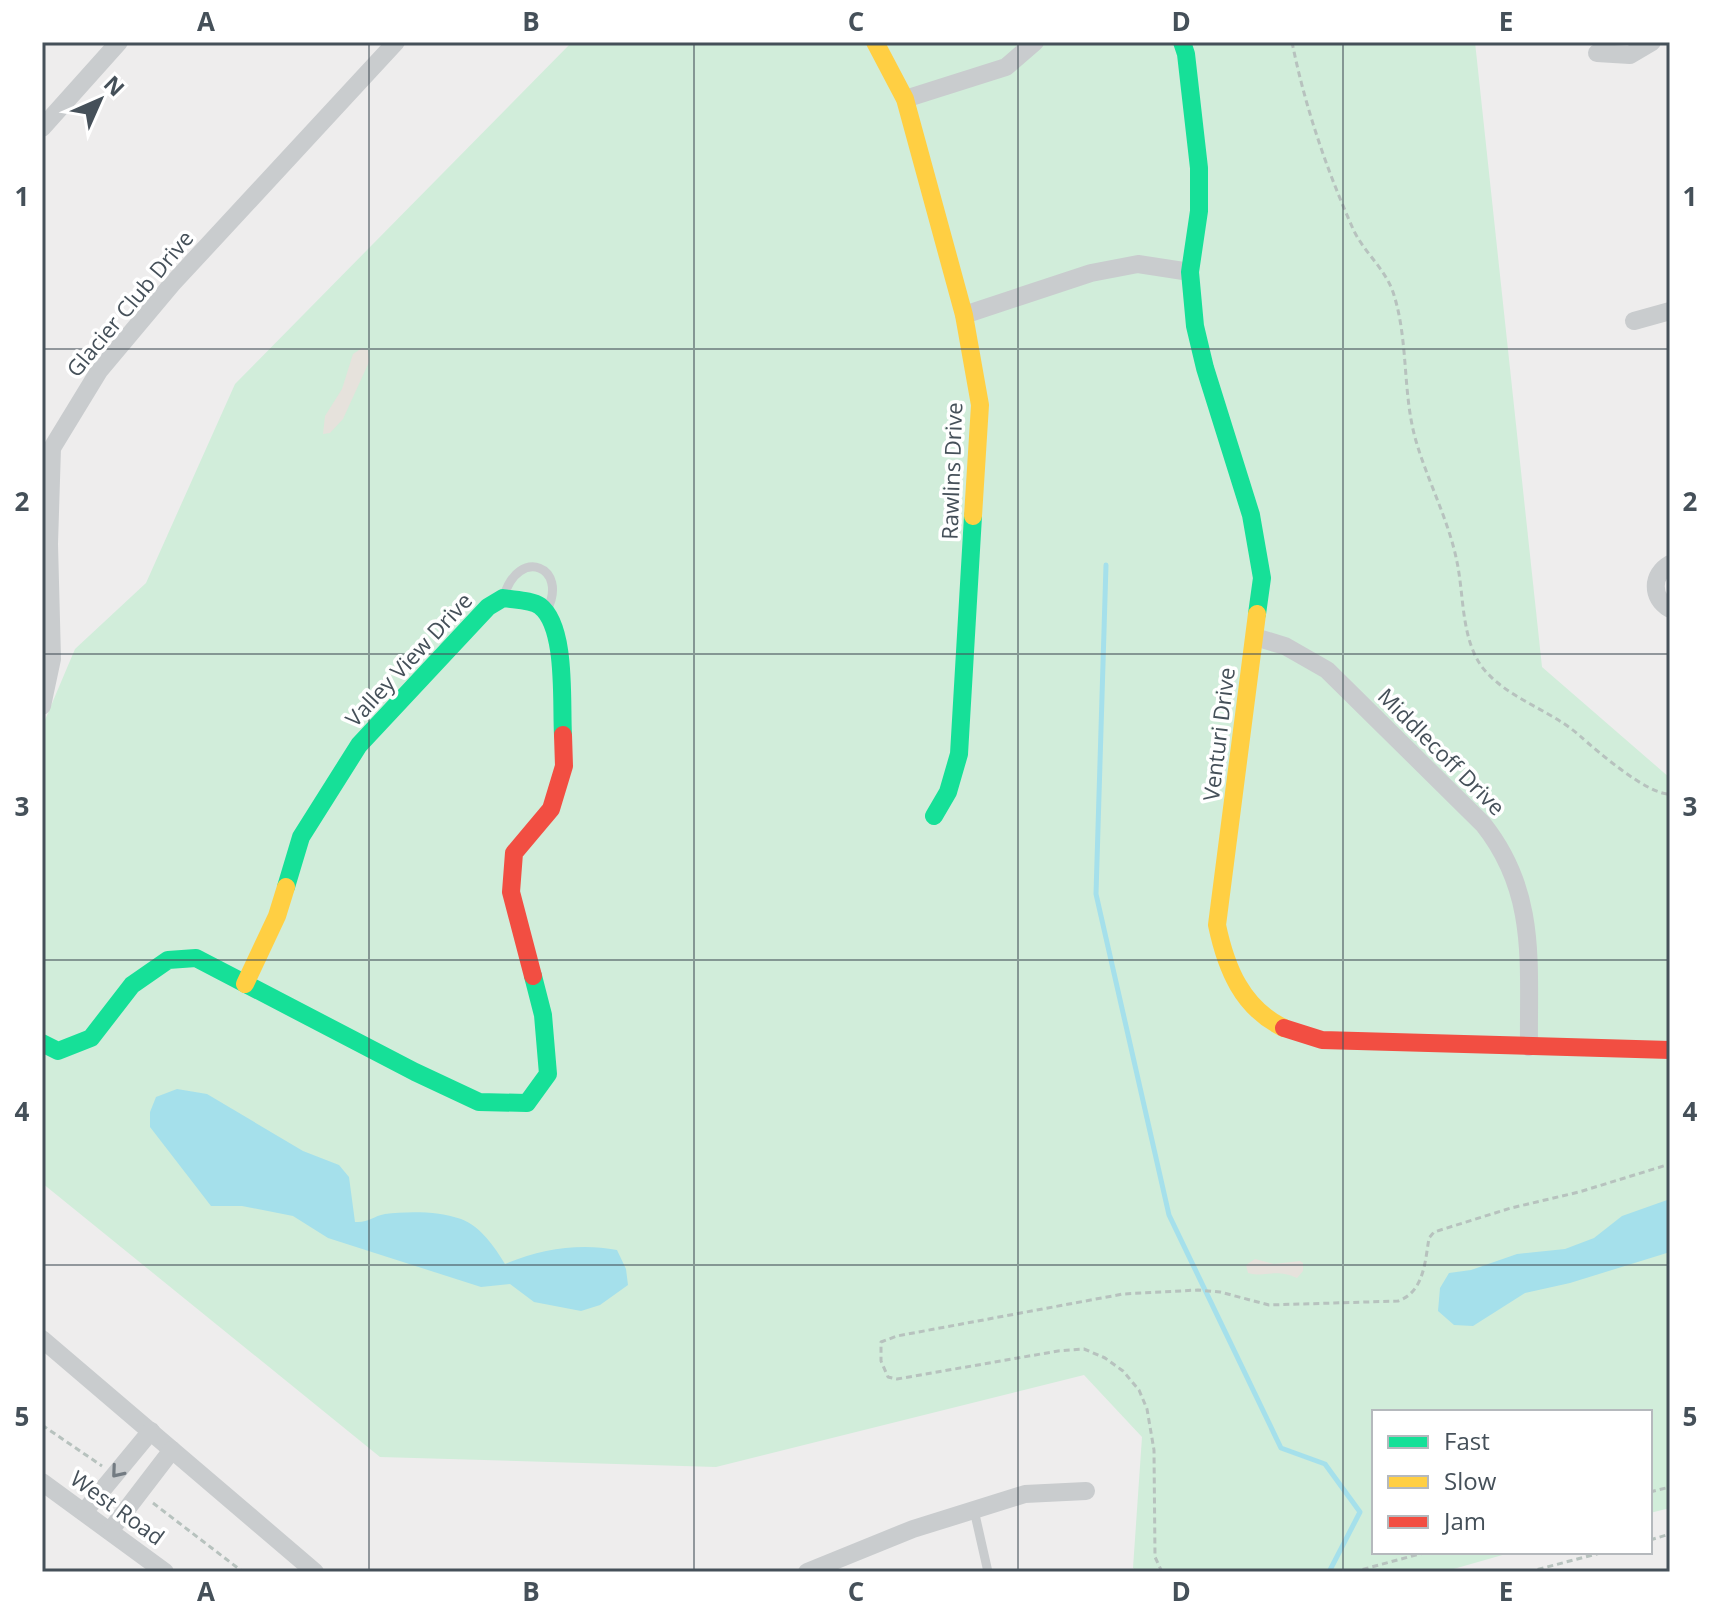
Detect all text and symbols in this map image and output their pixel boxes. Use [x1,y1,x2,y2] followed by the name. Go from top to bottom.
[197,3,215,39] text: A
[522,3,540,39] text: B
[848,3,864,39] text: C
[1171,3,1191,39] text: D
[1499,3,1513,39] text: E
[60,60,140,140] north arrow
[98,68,132,102] text: N
[15,178,29,214] text: 1
[1683,178,1697,214] text: 1
[59,223,199,383] street label: Glacier Club Drive
[934,402,968,540] street label: Rawlins Drive
[15,483,30,519] text: 2
[1683,483,1698,519] text: 2
[338,585,478,733] street label: Valley View Drive
[1195,665,1241,803] street label: Venturi Drive
[1372,681,1512,821] street label: Middlecoff Drive
[15,788,29,824] text: 3
[1683,788,1697,824] text: 3
[15,1093,30,1129] text: 4
[1683,1093,1698,1129] text: 4
[15,1398,29,1434] text: 5
[1683,1398,1697,1434] text: 5
[1372,1410,1652,1554] legend
[1444,1424,1490,1457] text: Fast
[113,1462,127,1477] one-way arrow
[65,1463,171,1551] street label: West Road
[1444,1464,1497,1497] text: Slow
[1442,1504,1486,1537] text: Jam
[197,1573,215,1609] text: A
[522,1573,540,1609] text: B
[848,1573,864,1609] text: C
[1171,1573,1191,1609] text: D
[1499,1573,1513,1609] text: E

